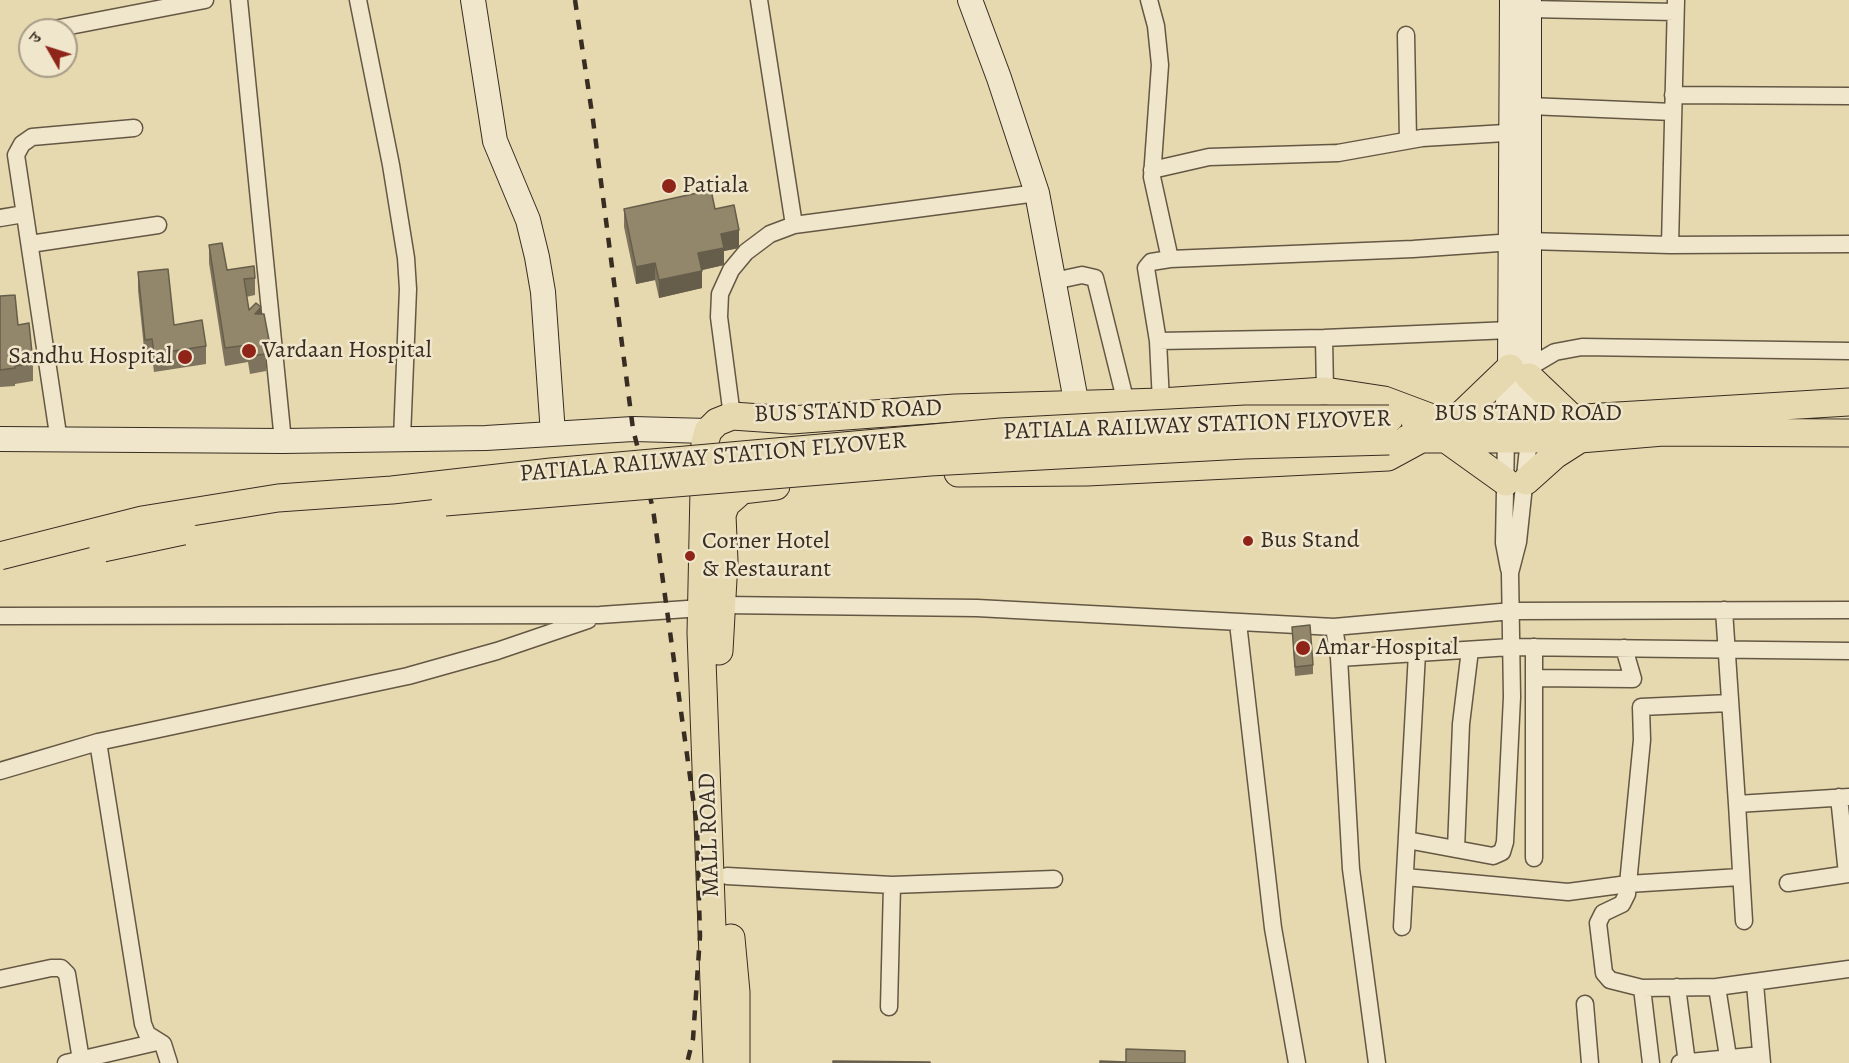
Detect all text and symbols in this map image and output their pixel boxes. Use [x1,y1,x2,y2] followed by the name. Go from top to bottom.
[18,18,78,78] north arrow
[24,28,47,48] text: उ
[682,172,749,200] place label: Patiala
[660,177,678,195] marker: Patiala
[262,337,432,365] place label: Vardaan Hospital
[240,342,258,360] marker: Vardaan Hospital
[8,343,172,371] place label: Sandhu Hospital
[176,348,194,366] marker: Sandhu Hospital
[754,394,942,430] street label: BUS STAND ROAD
[1434,400,1622,428] street label: BUS STAND ROAD
[1003,405,1391,447] street label: PATIALA RAILWAY STATION FLYOVER
[518,427,908,489] street label: PATIALA RAILWAY STATION FLYOVER
[1260,527,1360,555] place label: Bus Stand
[702,528,831,584] place label: Corner Hotel & Restaurant
[1241,534,1255,548] marker: Bus Stand
[683,549,697,563] marker: Corner Hotel & Restaurant
[1316,634,1458,662] place label: Amar Hospital
[1294,639,1312,657] marker: Amar Hospital
[693,772,727,898] street label: MALL ROAD

